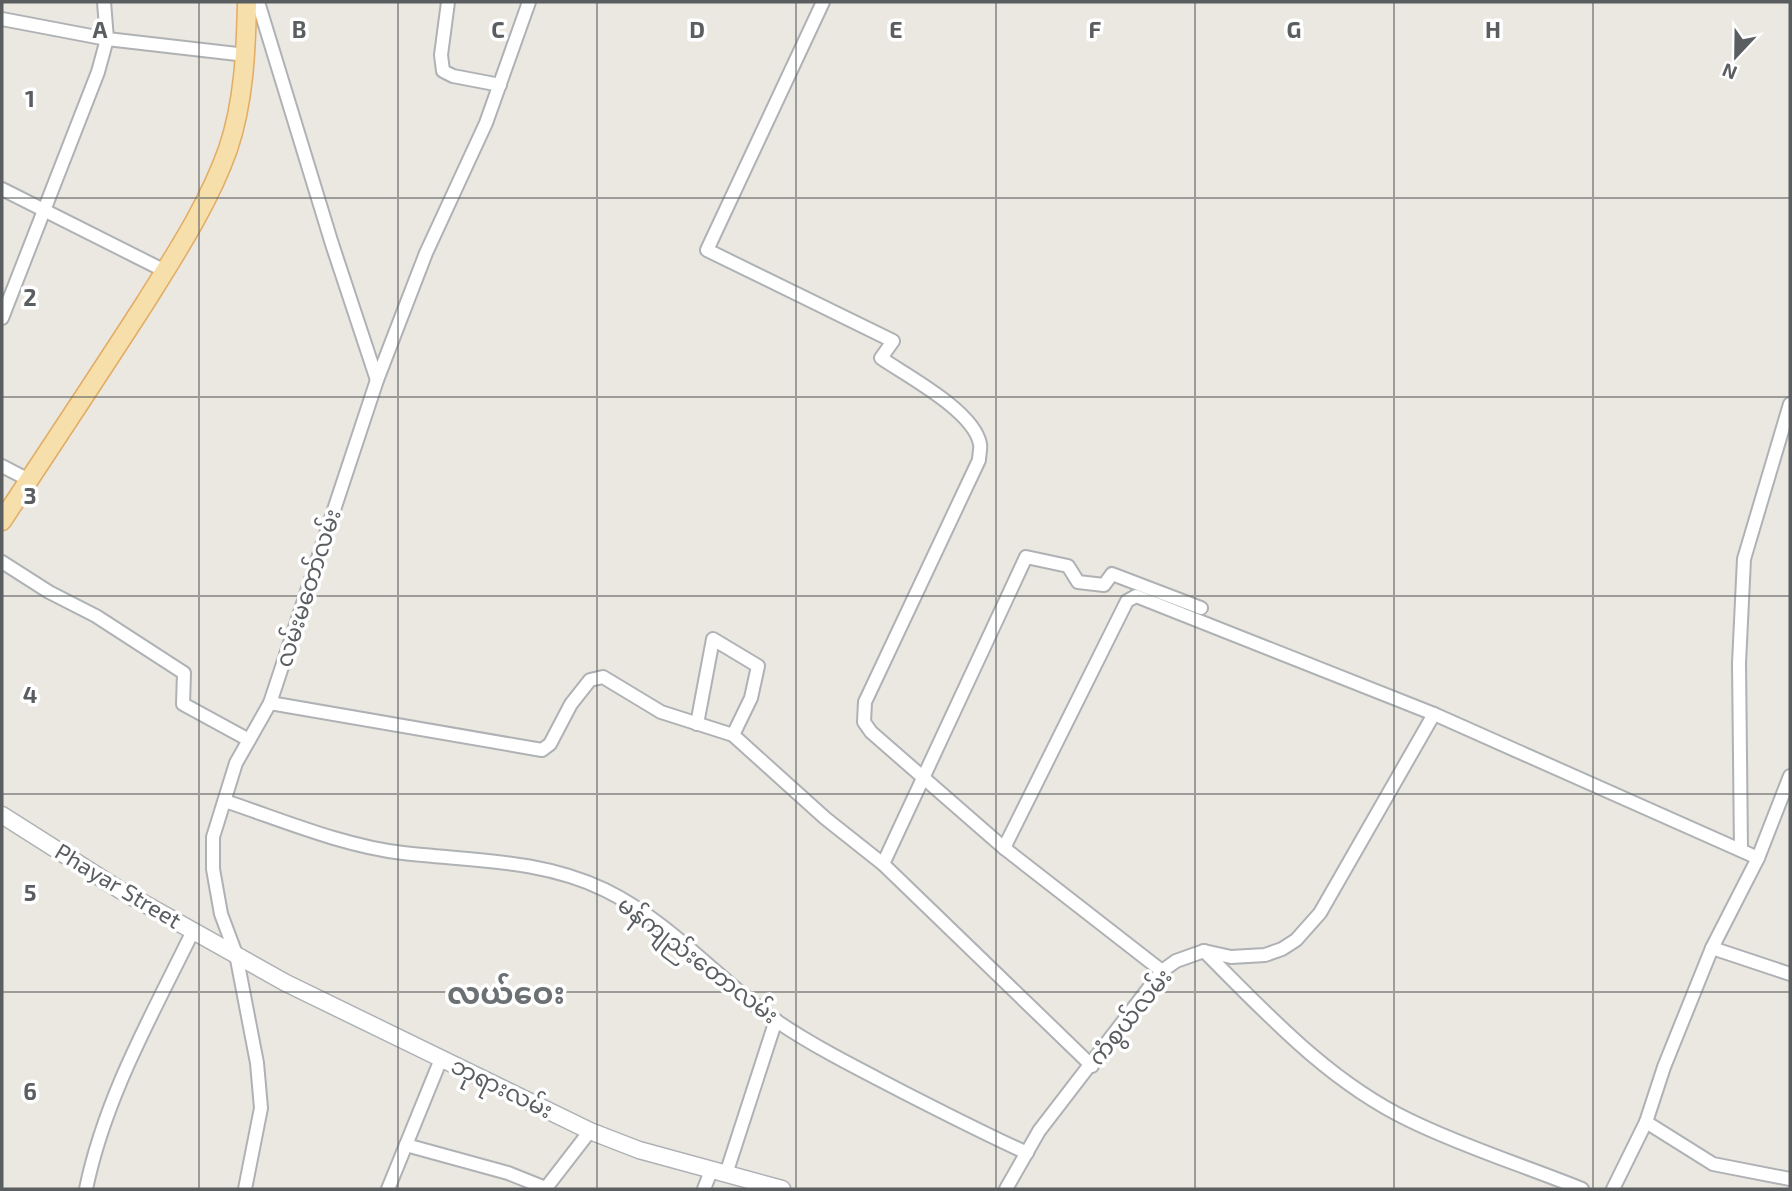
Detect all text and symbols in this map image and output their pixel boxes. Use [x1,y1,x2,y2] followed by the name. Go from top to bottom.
[92,15,108,43] text: A
[292,15,306,43] text: B
[491,15,505,43] text: C
[689,15,705,43] text: D
[889,15,903,43] text: E
[1089,15,1102,43] text: F
[1287,15,1301,43] text: G
[1485,15,1501,43] text: H
[1701,21,1771,91] north arrow
[1719,59,1740,85] text: N
[25,84,35,112] text: 1
[23,283,37,311] text: 2
[23,481,37,509] text: 3
[267,505,346,670] street label: လမ်းမတော်လမ်း
[23,680,37,708] text: 4
[50,837,187,934] street label: Phayar Street
[24,878,36,906] text: 5
[609,889,785,1033] street label: မန်ကျည်းတောလမ်း
[1081,962,1181,1074] street label: ကံစွယ်လမ်း
[447,973,565,1010] district label: လယ်ဝေး
[444,1050,558,1129] street label: ဘုရားလမ်း
[23,1077,37,1105] text: 6

